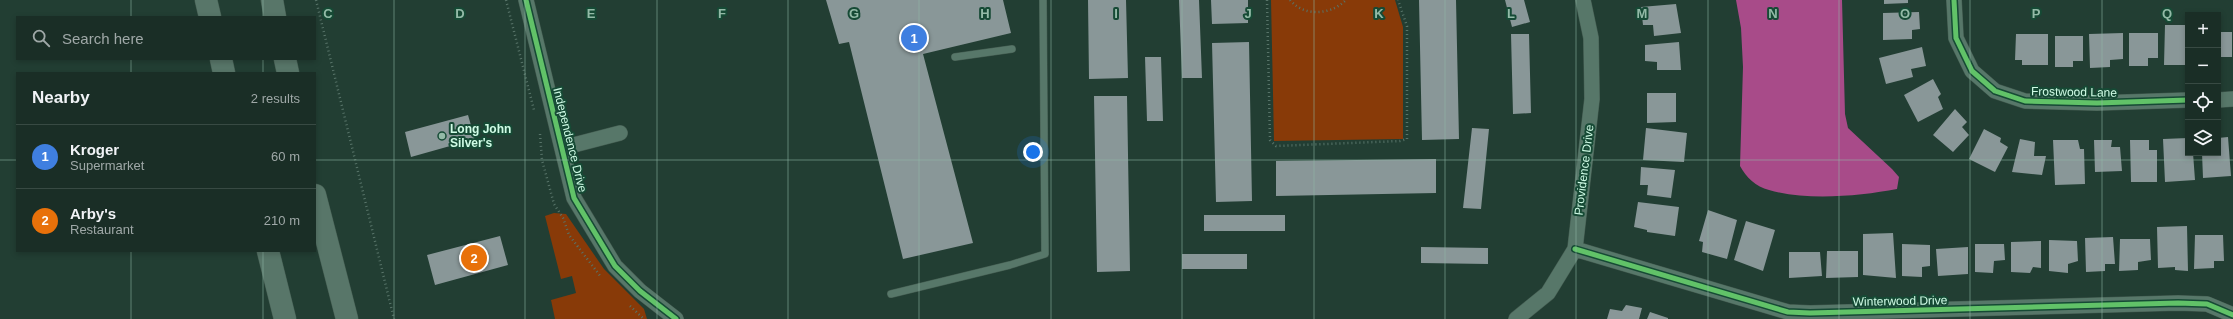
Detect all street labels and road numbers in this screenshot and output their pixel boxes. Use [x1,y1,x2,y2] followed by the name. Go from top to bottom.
[2031,84,2117,100] street label: Frostwood Lane
[550,86,590,194] street label: Independence Drive
[1571,123,1597,216] street label: Providence Drive
[1853,293,1948,309] street label: Winterwood Drive

